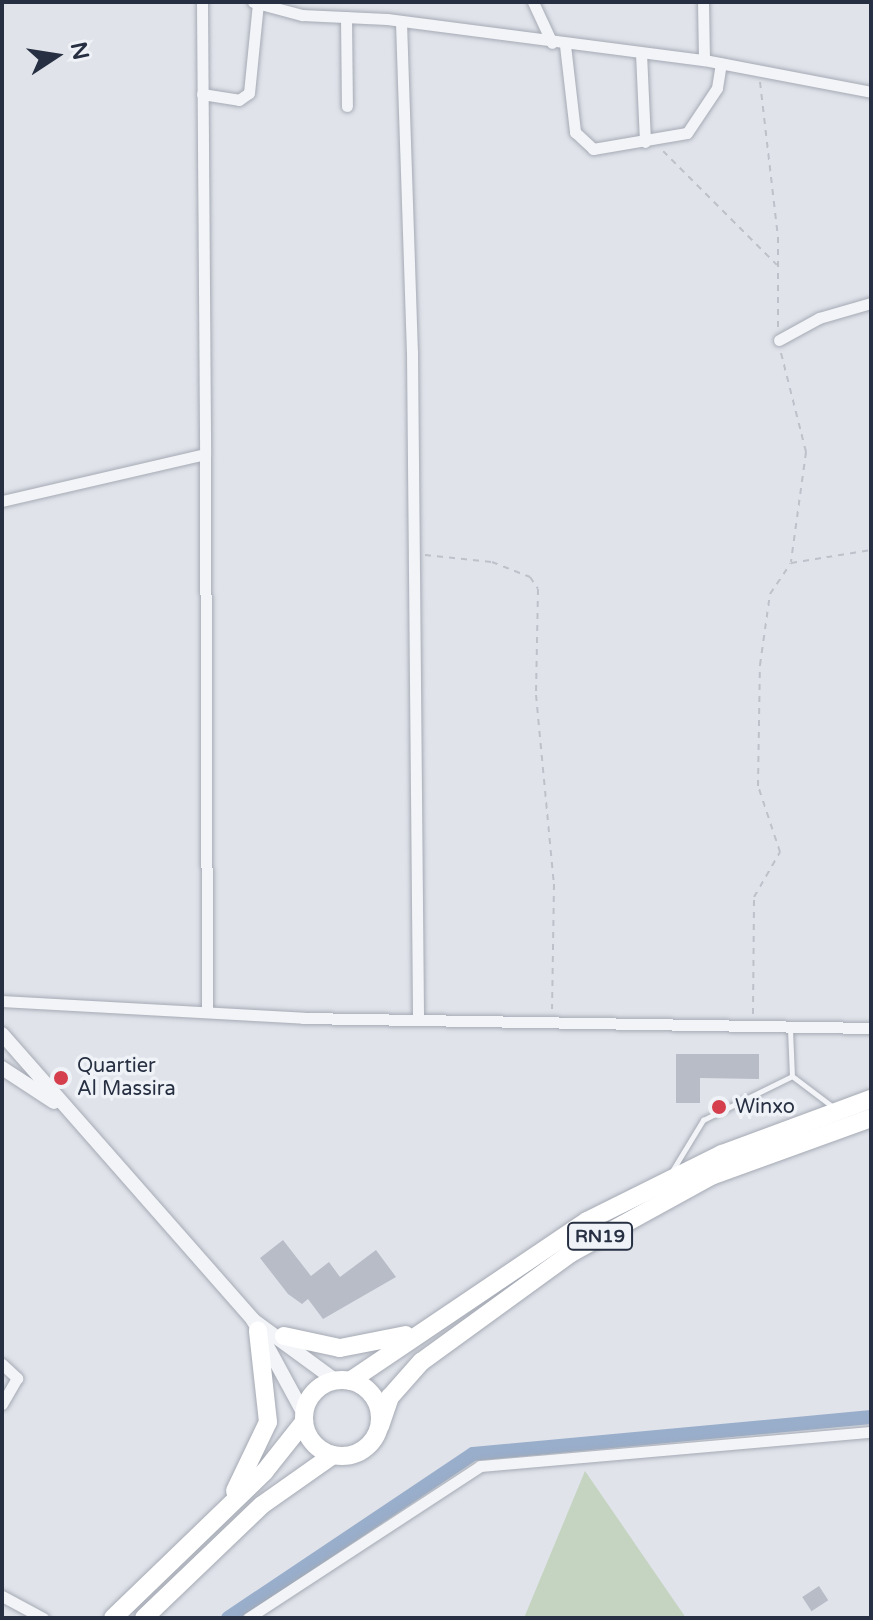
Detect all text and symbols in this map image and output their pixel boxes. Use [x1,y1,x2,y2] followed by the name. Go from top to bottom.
[16,16,96,96] north arrow
[65,40,94,62] text: N
[77,1054,176,1101] place label: Quartier Al Massira
[52,1069,70,1087] marker: Quartier Al Massira
[735,1095,795,1119] place label: Winxo
[710,1098,728,1116] marker: Winxo
[566,1222,634,1250] road number: RN19

